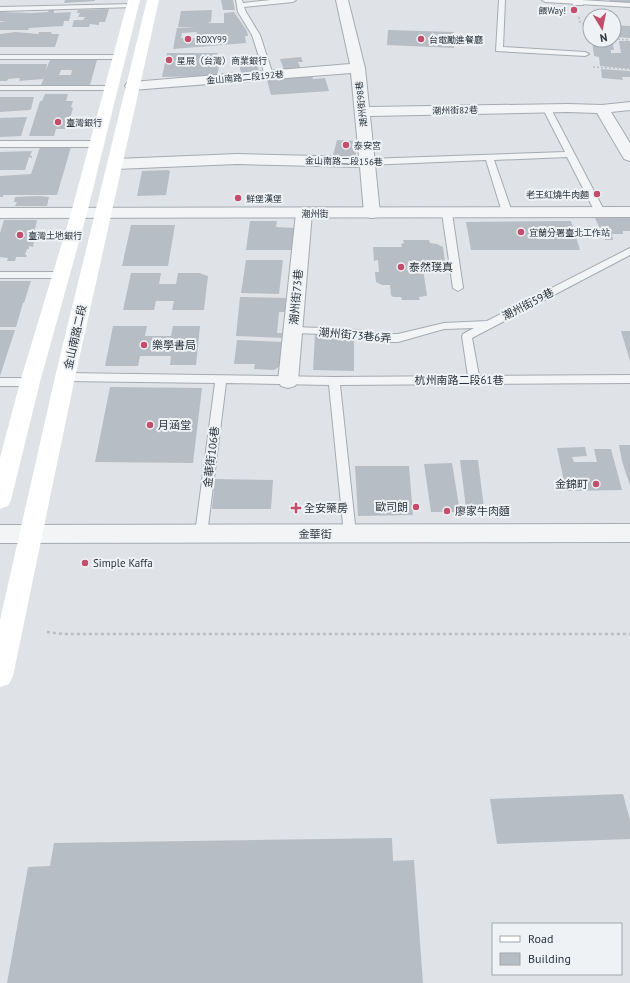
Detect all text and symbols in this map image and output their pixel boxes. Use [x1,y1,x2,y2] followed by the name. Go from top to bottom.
[539,5,566,16] place label: 餵Way!
[569,5,579,15] marker: 餵Way!
[582,8,622,48] north arrow
[599,30,609,45] text: N
[183,34,193,44] marker: ROXY99
[196,34,227,45] place label: ROXY99
[416,34,426,44] marker: 台電勵進餐廳
[429,34,483,45] place label: 台電勵進餐廳
[164,55,174,65] marker: 星展（台灣）商業銀行
[177,55,267,66] place label: 星展（台灣）商業銀行
[206,68,284,86] street label: 金山南路二段192巷
[353,81,369,127] street label: 潮州街98巷
[432,104,478,116] street label: 潮州街82巷
[53,117,63,127] marker: 臺灣銀行
[66,117,102,128] place label: 臺灣銀行
[341,140,351,150] marker: 泰安宮
[354,140,381,151] place label: 泰安宮
[305,155,383,167] street label: 金山南路二段156巷
[526,189,589,200] place label: 老王紅燒牛肉麵
[592,189,602,199] marker: 老王紅燒牛肉麵
[233,193,243,203] marker: 鮮堡漢堡
[246,193,282,204] place label: 鮮堡漢堡
[301,208,329,219] street label: 潮州街
[516,227,526,237] marker: 宜蘭分署臺北工作站
[529,227,610,238] place label: 宜蘭分署臺北工作站
[15,230,25,240] marker: 臺灣土地銀行
[28,230,82,241] place label: 臺灣土地銀行
[409,260,453,274] place label: 泰然璞真
[396,262,406,272] marker: 泰然璞真
[287,268,305,326] street label: 潮州街73巷
[500,285,556,323] street label: 潮州街59巷
[61,303,89,371] street label: 金山南路二段
[318,325,392,345] street label: 潮州街73巷6弄
[152,338,196,352] place label: 樂學書局
[139,340,149,350] marker: 樂學書局
[415,373,504,387] street label: 杭州南路二段61巷
[158,418,191,432] place label: 月涵堂
[145,420,155,430] marker: 月涵堂
[200,425,222,489] street label: 金華街106巷
[555,477,588,491] place label: 金錦町
[591,479,601,489] marker: 金錦町
[375,500,408,514] place label: 歐司朗
[304,501,348,515] place label: 全安藥房
[411,502,421,512] marker: 歐司朗
[291,503,301,513] marker: 全安藥房
[455,504,510,518] place label: 廖家牛肉麵
[442,506,452,516] marker: 廖家牛肉麵
[299,527,332,541] street label: 金華街
[93,556,153,570] place label: Simple Kaffa
[80,558,90,568] marker: Simple Kaffa
[492,923,622,975] legend
[528,931,553,946] text: Road
[528,951,571,966] text: Building

